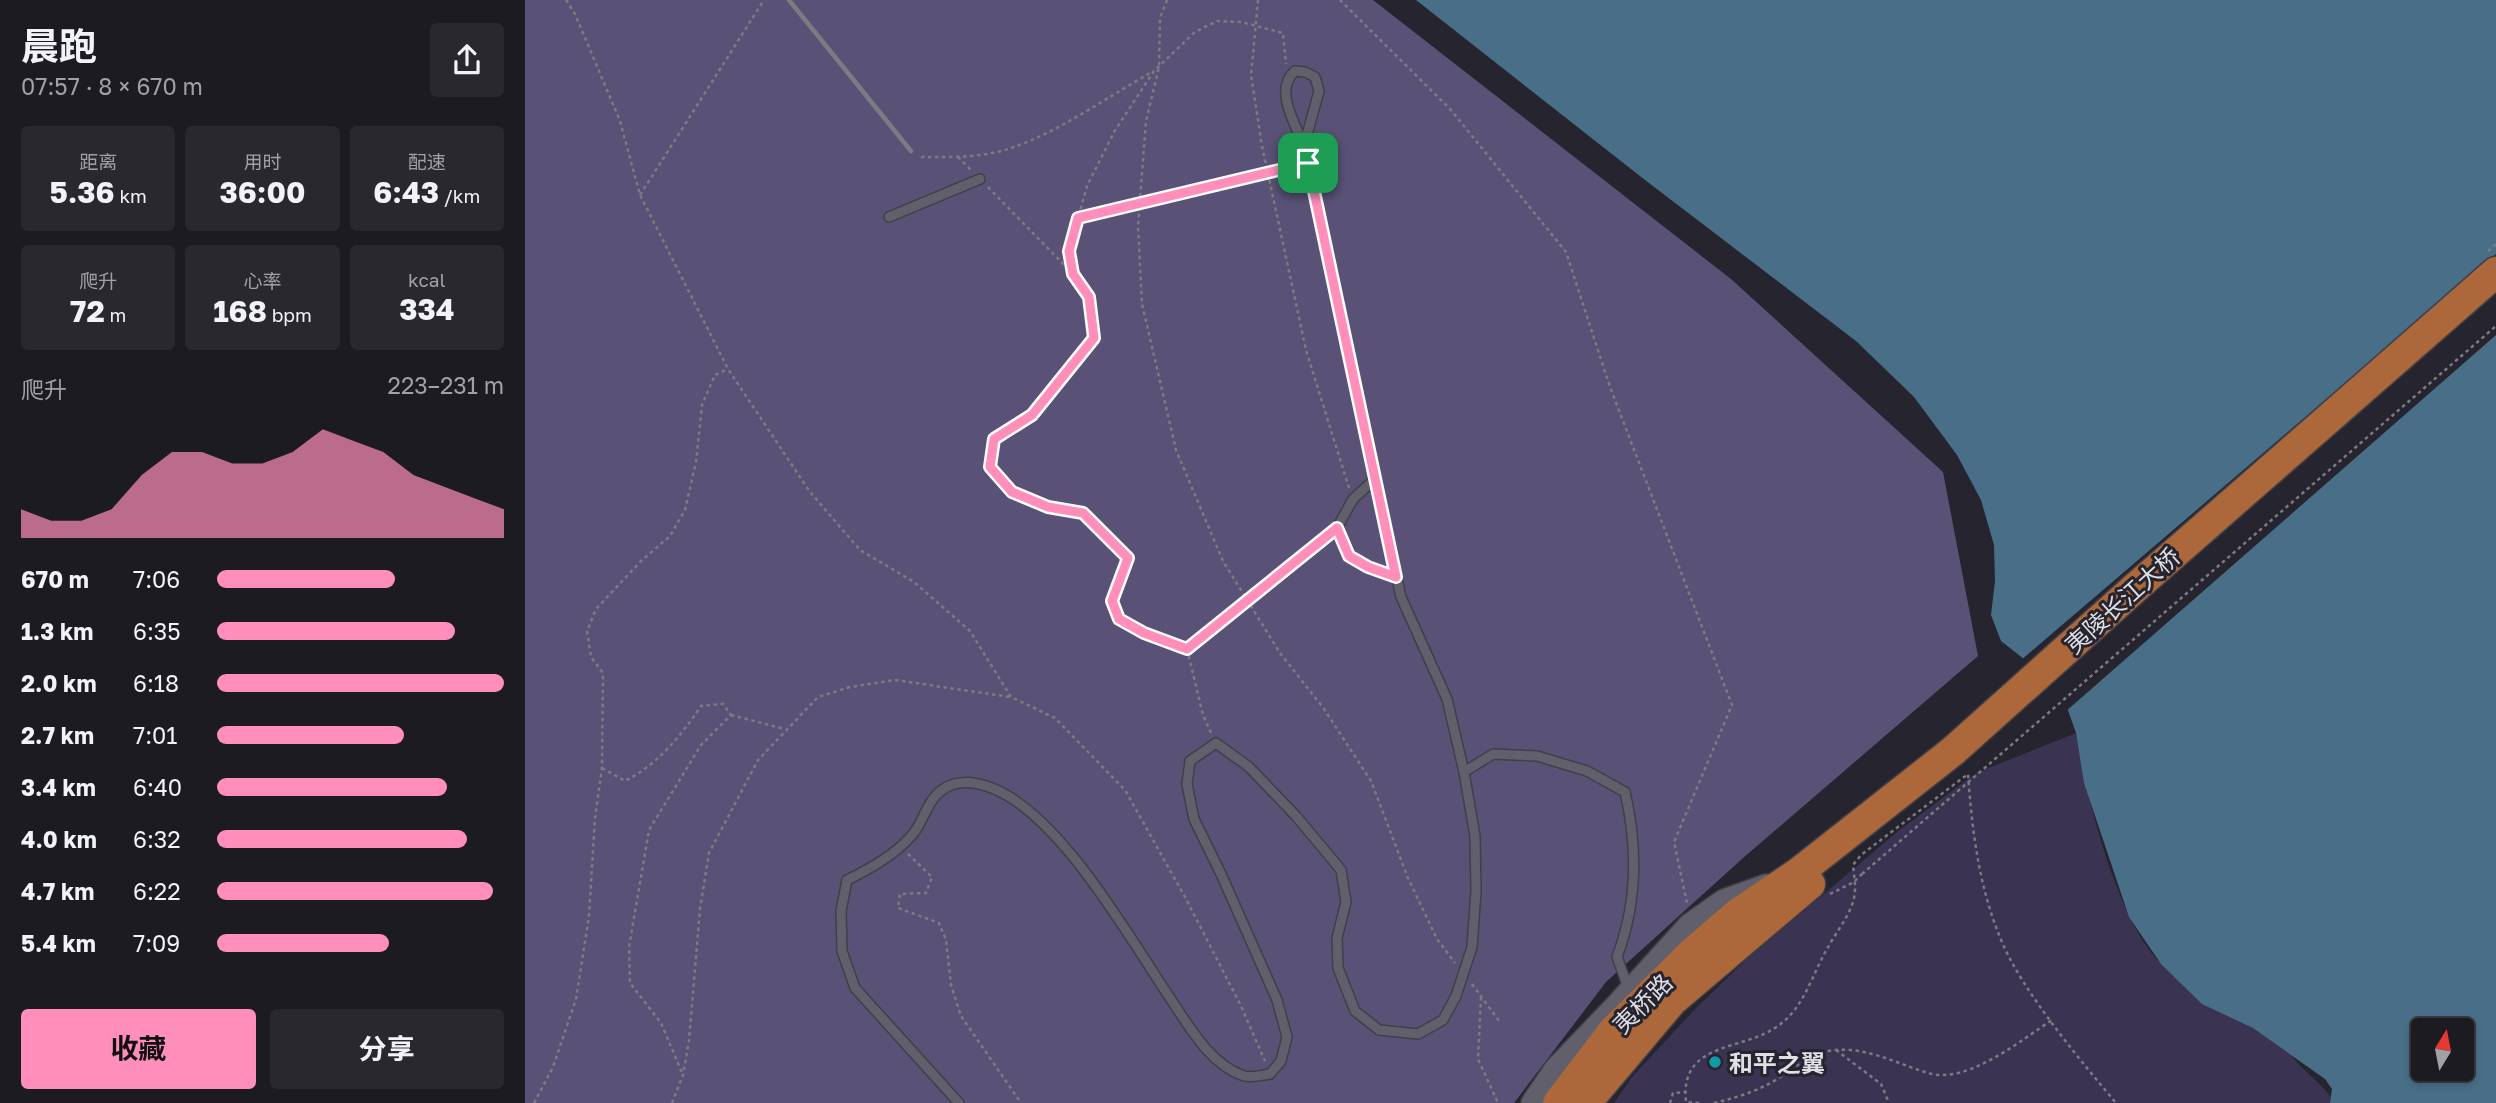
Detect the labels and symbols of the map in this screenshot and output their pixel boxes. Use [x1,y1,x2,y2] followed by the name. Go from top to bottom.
[1278,133,1338,193] pin
[2059,541,2185,659] street label: 夷陵长江大桥
[1606,967,1678,1039] street label: 夷桥路
[2411,1018,2475,1082] north arrow
[1729,1048,1825,1077] place label: 和平之翼
[1707,1054,1723,1070] marker: 和平之翼

